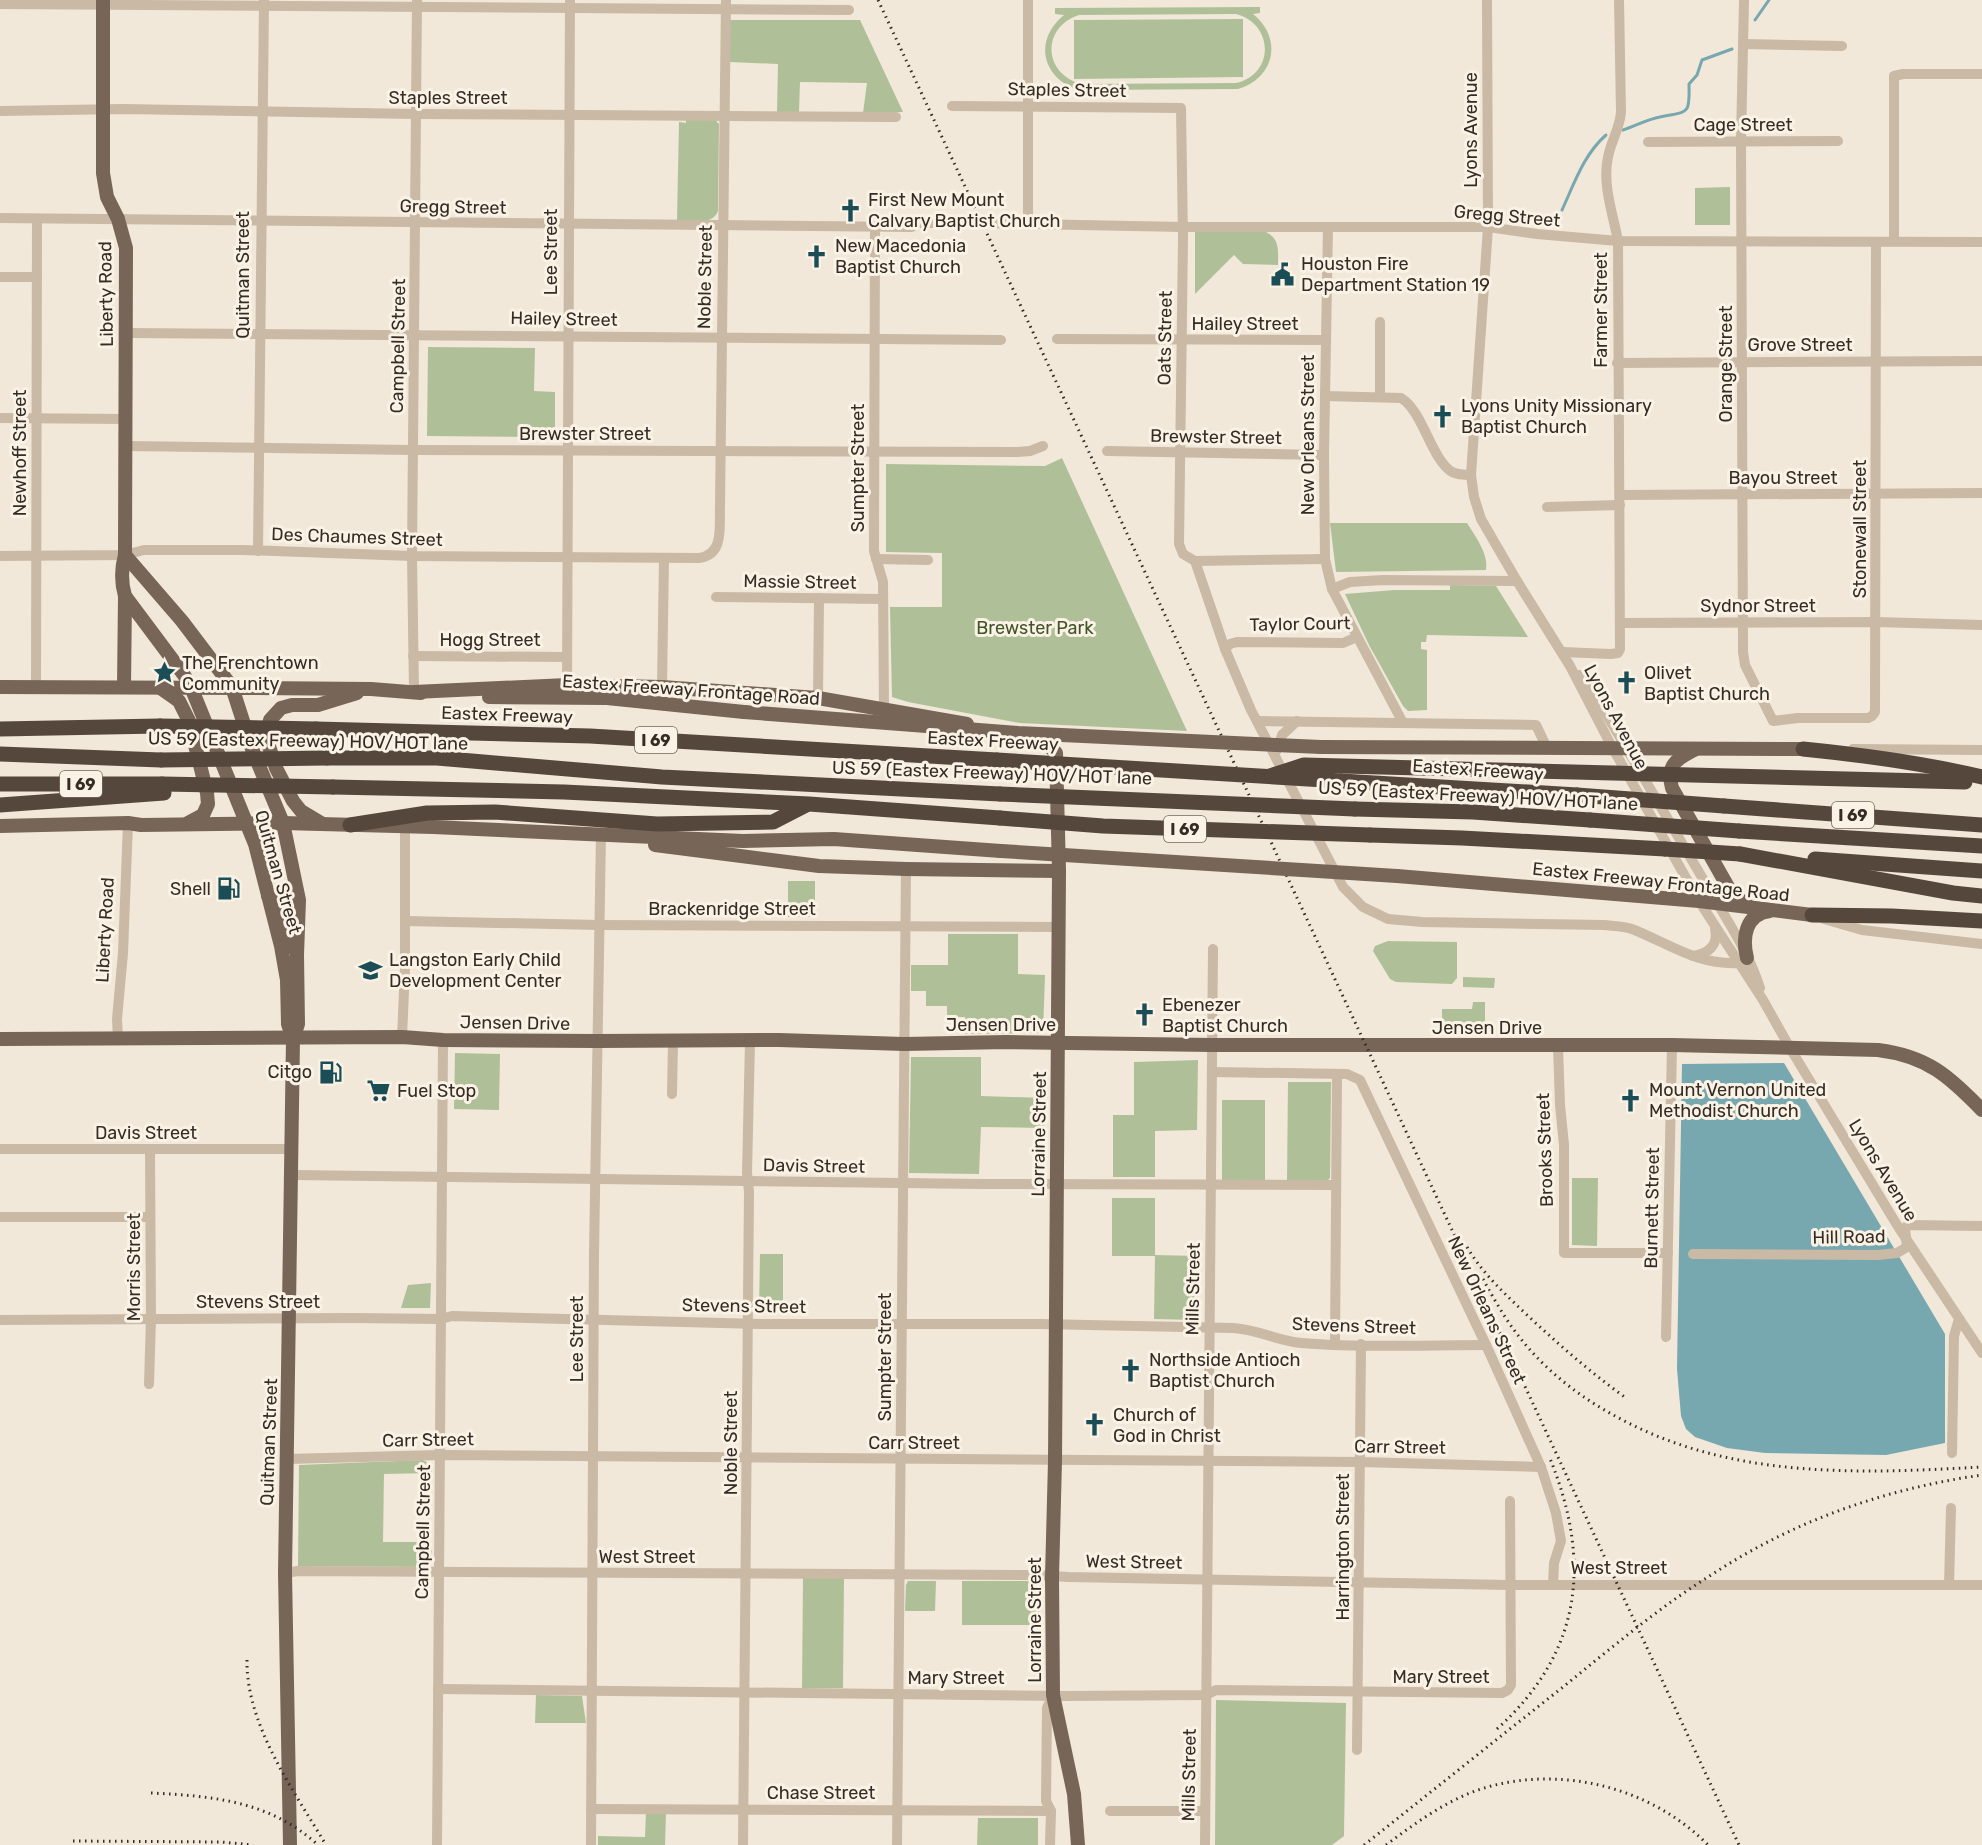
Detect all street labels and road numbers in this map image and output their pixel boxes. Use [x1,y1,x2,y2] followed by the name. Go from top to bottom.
[1460,72,1482,188] street label: Lyons Avenue
[1007,78,1127,102] street label: Staples Street
[389,87,507,109] street label: Staples Street
[1693,114,1793,136] street label: Cage Street
[399,195,507,219] street label: Gregg Street
[1453,200,1561,232] street label: Gregg Street
[540,209,562,295] street label: Lee Street
[232,211,254,339] street label: Quitman Street
[693,225,717,329] street label: Noble Street
[94,241,118,347] street label: Liberty Road
[1590,252,1612,368] street label: Farmer Street
[386,278,410,414] street label: Campbell Street
[1153,290,1177,386] street label: Oats Street
[1715,306,1737,423] street label: Orange Street
[510,307,618,331] street label: Hailey Street
[1191,313,1299,335] street label: Hailey Street
[1747,334,1853,356] street label: Grove Street
[1297,355,1319,515] street label: New Orleans Street
[9,390,31,516] street label: Newhoff Street
[847,404,869,532] street label: Sumpter Street
[519,423,651,445] street label: Brewster Street
[1150,425,1282,449] street label: Brewster Street
[1849,460,1871,598] street label: Stonewall Street
[1729,467,1837,489] street label: Bayou Street
[271,523,443,551] street label: Des Chaumes Street
[743,570,857,594] street label: Massie Street
[1700,595,1816,617] street label: Sydnor Street
[1249,612,1351,636] street label: Taylor Court
[439,629,541,651] street label: Hogg Street
[1579,661,1653,773] street label: Lyons Avenue
[561,670,821,710] street label: Eastex Freeway Frontage Road
[441,702,573,728] street label: Eastex Freeway
[148,727,468,755] street label: US 59 (Eastex Freeway) HOV/HOT lane
[635,727,677,753] road number: I 69
[927,727,1059,755] street label: Eastex Freeway
[1412,754,1545,786] street label: Eastex Freeway
[831,756,1153,790] street label: US 59 (Eastex Freeway) HOV/HOT lane
[60,771,102,797] road number: I 69
[1317,777,1639,815] street label: US 59 (Eastex Freeway) HOV/HOT lane
[1832,802,1874,828] road number: I 69
[250,808,306,936] street label: Quitman Street
[1164,816,1206,842] road number: I 69
[1531,858,1791,906] street label: Eastex Freeway Frontage Road
[91,877,119,983] street label: Liberty Road
[648,898,816,920] street label: Brackenridge Street
[460,1011,570,1035] street label: Jensen Drive
[946,1014,1056,1036] street label: Jensen Drive
[1432,1017,1542,1039] street label: Jensen Drive
[1027,1071,1051,1197] street label: Lorraine Street
[1532,1093,1558,1207] street label: Brooks Street
[1844,1115,1922,1225] street label: Lyons Avenue
[95,1122,197,1144] street label: Davis Street
[1640,1147,1664,1269] street label: Burnett Street
[763,1154,865,1178] street label: Davis Street
[123,1213,145,1321] street label: Morris Street
[1812,1225,1886,1249] street label: Hill Road
[1443,1233,1531,1387] street label: New Orleans Street
[1181,1242,1205,1336] street label: Mills Street
[196,1291,320,1313] street label: Stevens Street
[874,1293,896,1421] street label: Sumpter Street
[682,1294,806,1318] street label: Stevens Street
[566,1296,588,1382] street label: Lee Street
[1292,1313,1416,1339] street label: Stevens Street
[256,1378,282,1506] street label: Quitman Street
[720,1391,742,1495] street label: Noble Street
[382,1428,474,1452] street label: Carr Street
[868,1432,960,1454] street label: Carr Street
[1354,1435,1446,1459] street label: Carr Street
[411,1464,435,1600] street label: Campbell Street
[1332,1473,1354,1621] street label: Harrington Street
[599,1546,695,1568] street label: West Street
[1085,1550,1183,1574] street label: West Street
[1024,1557,1046,1683] street label: Lorraine Street
[1571,1557,1667,1579] street label: West Street
[1393,1666,1489,1688] street label: Mary Street
[908,1667,1004,1689] street label: Mary Street
[1177,1728,1201,1822] street label: Mills Street
[767,1782,875,1804] street label: Chase Street

